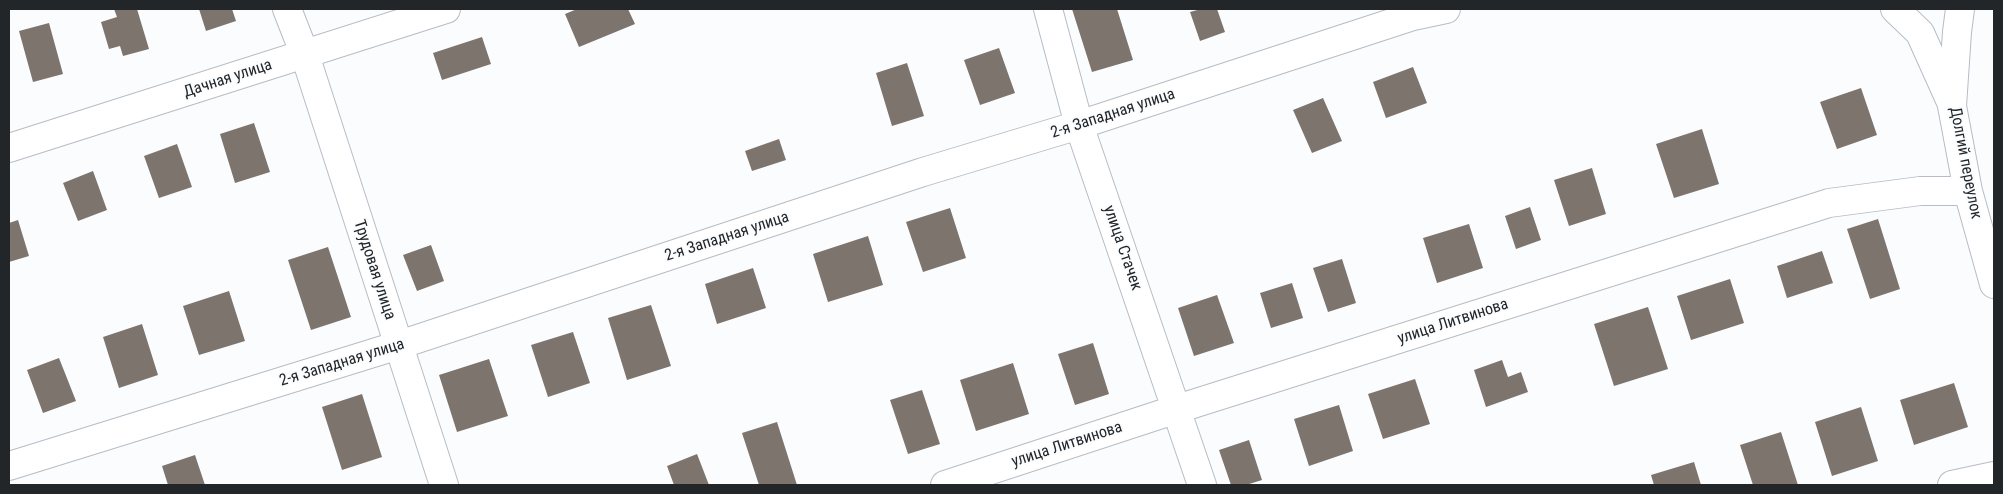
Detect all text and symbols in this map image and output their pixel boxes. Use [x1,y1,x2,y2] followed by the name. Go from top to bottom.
[181,56,275,102] street label: Дачная улица
[1048,85,1178,143] street label: 2-я Западная улица
[1945,105,1985,221] street label: Долгий переулок
[1098,203,1146,293] street label: улица Стачек
[662,208,792,266] street label: 2-я Западная улица
[349,218,399,322] street label: Трудовая улица
[1395,295,1511,349] street label: улица Литвинова
[277,335,407,391] street label: 2-я Западная улица
[1009,418,1125,472] street label: улица Литвинова

